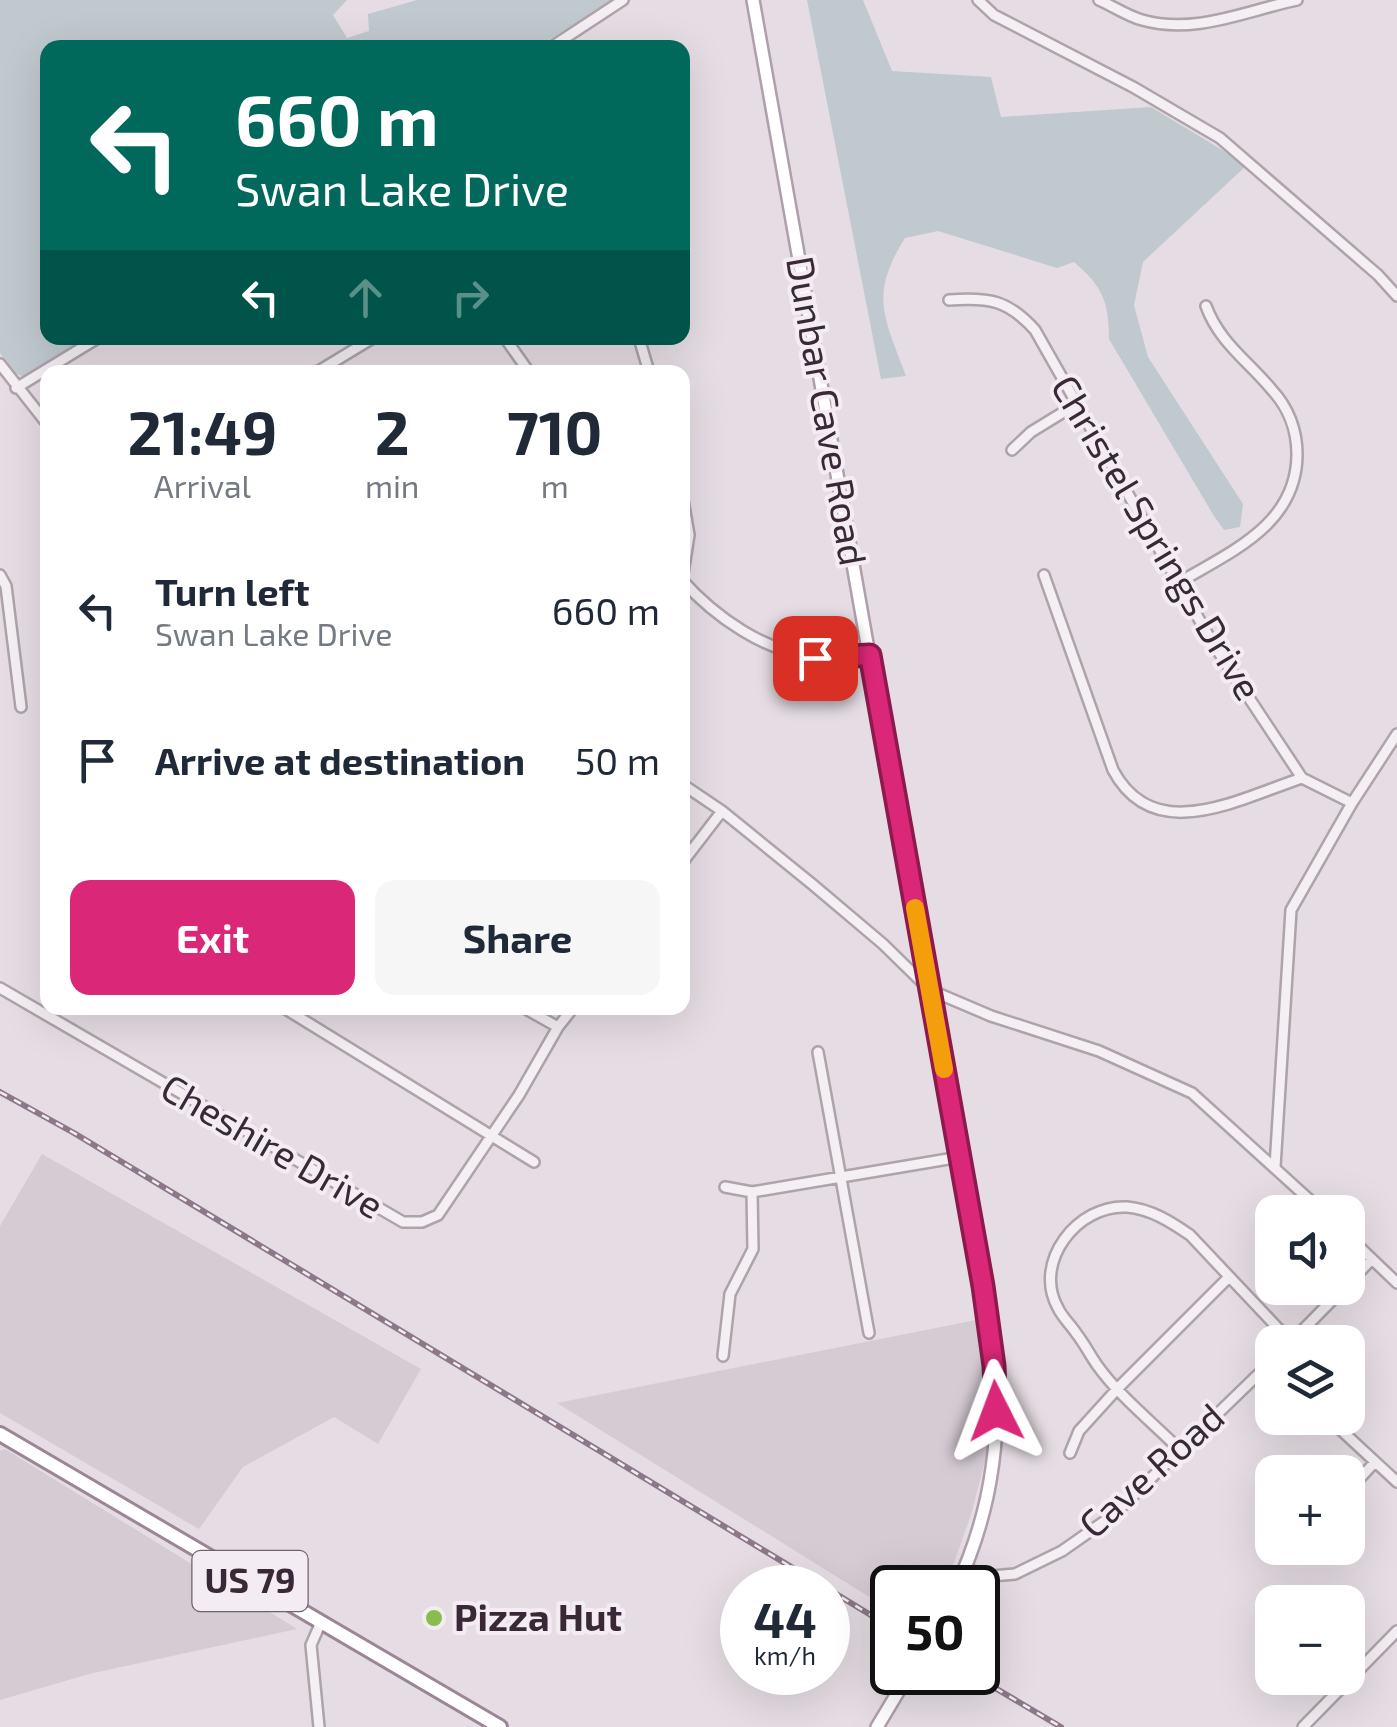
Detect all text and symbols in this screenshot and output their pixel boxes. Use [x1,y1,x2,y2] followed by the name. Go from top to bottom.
[235,76,439,160] text: 660 m
[70,80,200,210] icon: left
[235,161,569,215] text: Swan Lake Drive
[778,252,878,569] street label: Dunbar Cave Road
[233,270,288,325] icon: left
[338,270,393,325] icon: ahead
[443,270,498,325] icon: right
[1043,366,1273,708] street label: Christel Springs Drive
[128,395,277,467] text: 21:49
[375,395,410,467] text: 2
[507,395,602,467] text: 710
[154,466,251,504] text: Arrival
[365,466,419,504] text: min
[541,466,569,504] text: m
[155,568,310,614] text: Turn left
[70,583,125,638] icon: left
[552,587,660,633] text: 660 m
[155,614,392,652] text: Swan Lake Drive
[773,616,858,701] pin
[788,631,843,686] icon: arrive
[70,733,125,788] icon: arrive
[155,737,525,783] text: Arrive at destination
[575,737,660,783] text: 50 m
[70,880,355,995] button: Exit
[375,880,660,995] button: Share
[154,1063,392,1227] street label: Cheshire Drive
[1255,1195,1365,1695] map controls
[1255,1195,1365,1305] button: sound
[1255,1325,1365,1435] button: layers
[944,1359,1048,1463] position arrow
[1069,1393,1233,1546] street label: Cave Road
[1255,1455,1365,1565] button: +
[192,1551,308,1611] road number: US 79
[870,1565,1000,1695] speed limit sign: 50
[1255,1585,1365,1695] button: −
[753,1588,817,1648] text: 44
[454,1593,622,1639] place label: Pizza Hut
[423,1607,445,1629] marker: Pizza Hut
[754,1640,816,1670] text: km/h

